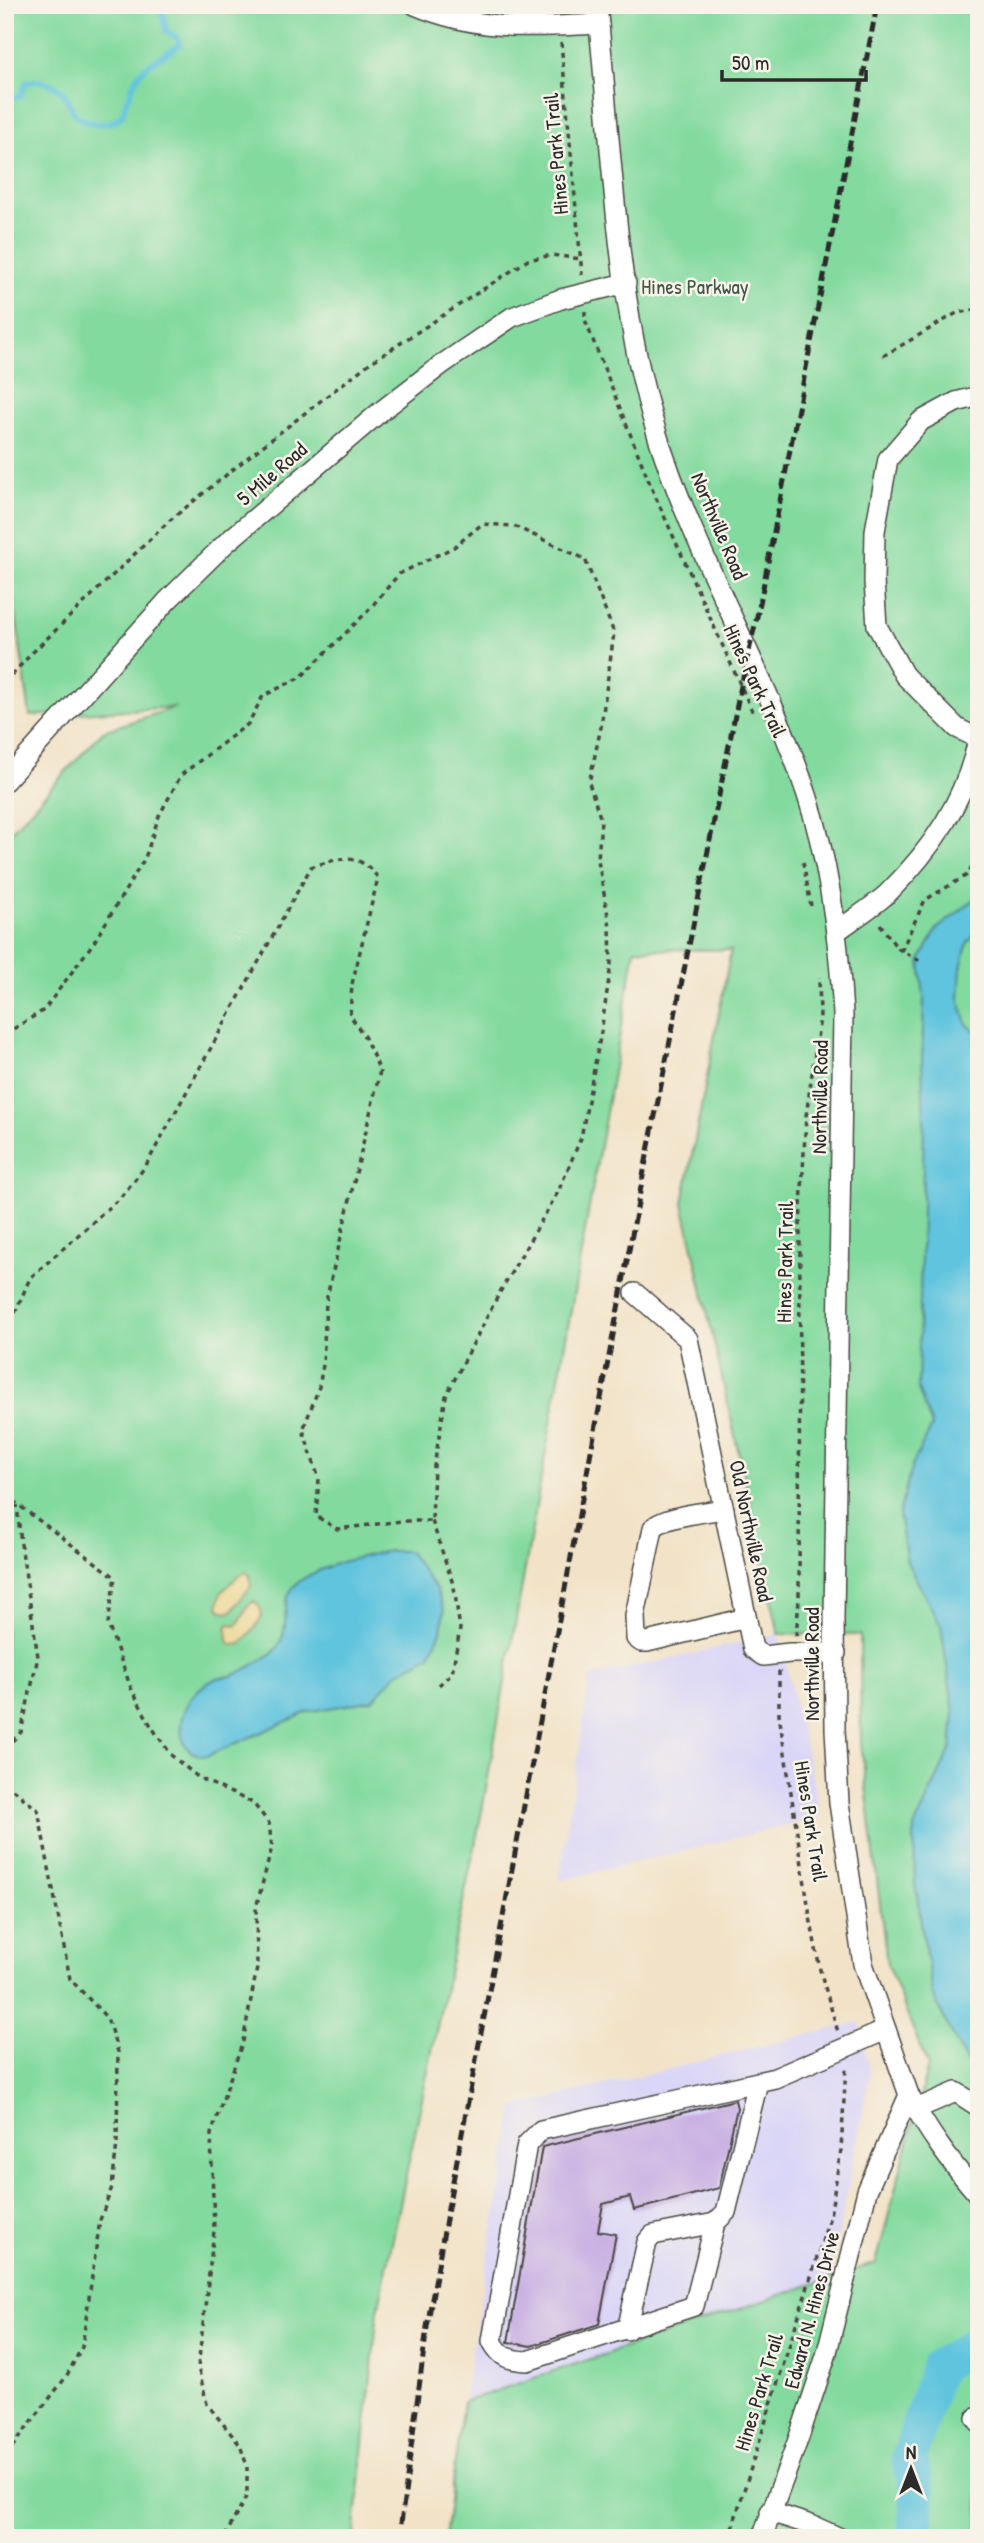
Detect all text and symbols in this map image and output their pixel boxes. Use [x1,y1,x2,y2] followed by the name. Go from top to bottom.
[722,38,865,82] scale bar
[732,48,769,77] text: 50 m
[536,92,575,216] street label: Hines Park Trail
[641,272,749,301] park label: Hines Parkway
[230,435,313,512] street label: 5 Mile Road
[684,468,755,584] street label: Northville Road
[717,620,794,742] street label: Hines Park Trail
[804,1040,835,1154] street label: Northville Road
[769,1200,800,1323] street label: Hines Park Trail
[722,1458,781,1604] street label: Old Northville Road
[797,1607,826,1721] street label: Northville Road
[788,1759,835,1884] street label: Hines Park Trail
[777,2228,846,2392] street label: Edward N. Hines Drive
[727,2329,790,2454] street label: Hines Park Trail
[876,2434,946,2504] north arrow
[906,2439,916,2465] text: N

